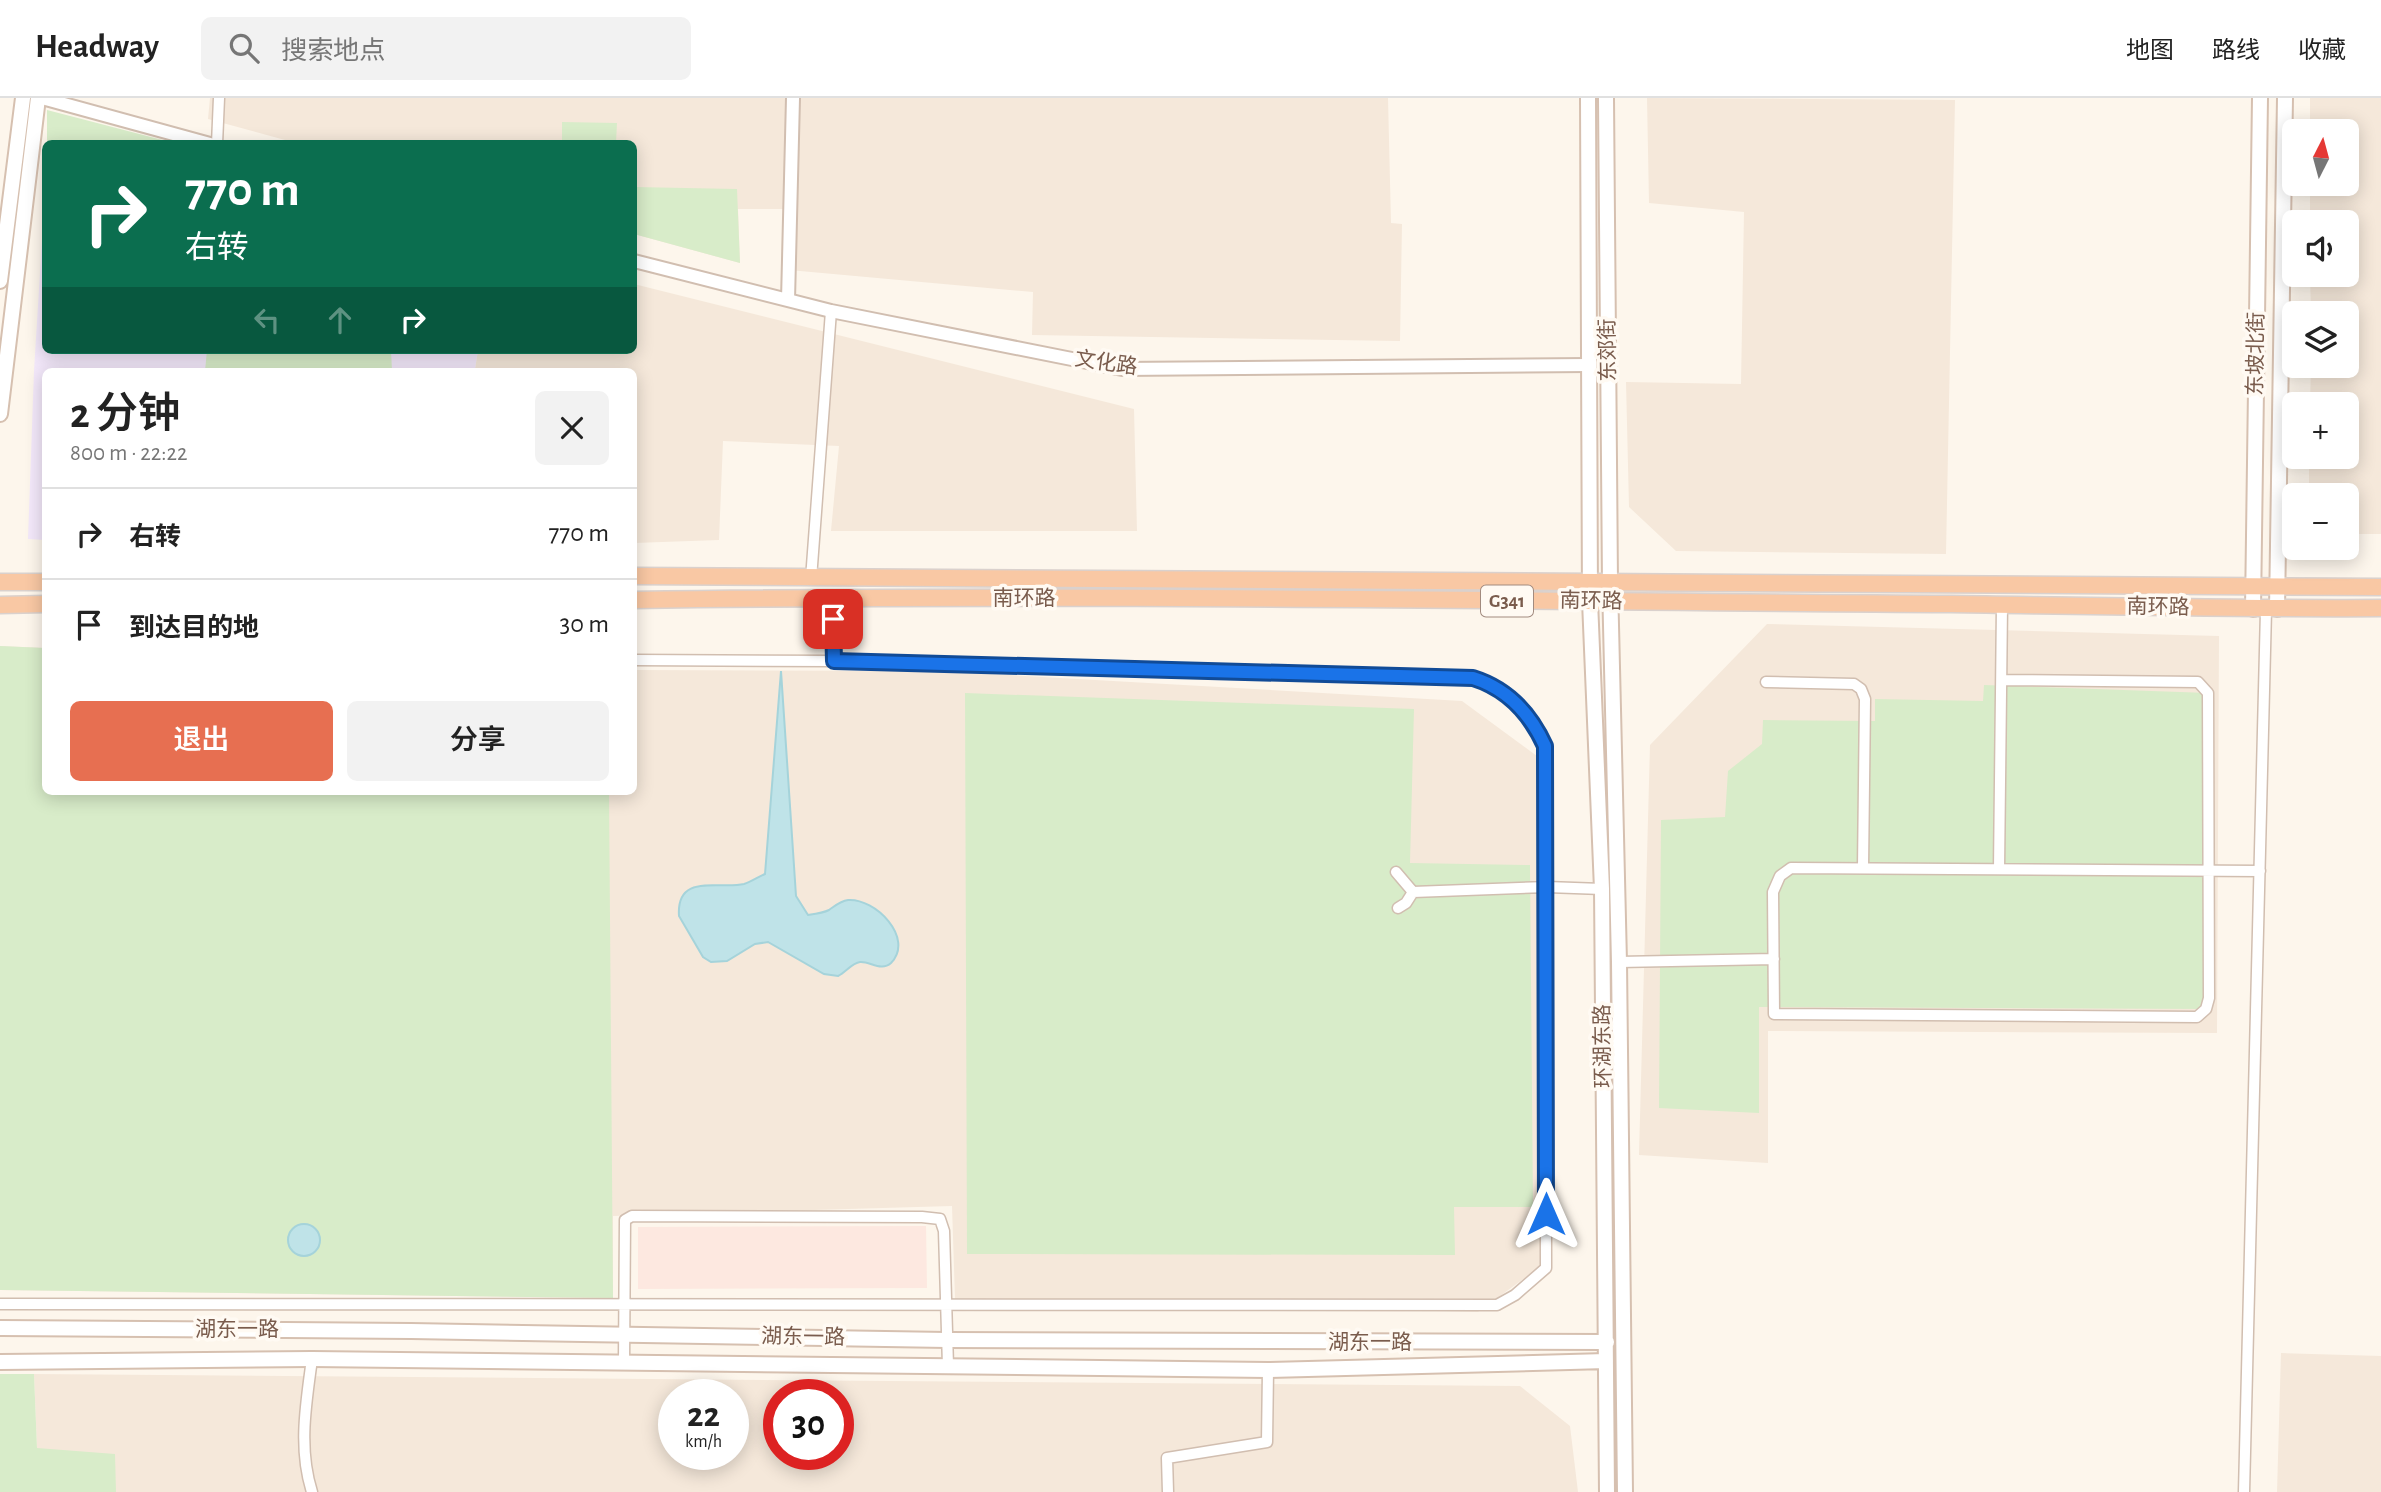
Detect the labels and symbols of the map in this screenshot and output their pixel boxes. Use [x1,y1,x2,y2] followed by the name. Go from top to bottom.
[2282,119,2359,196] north arrow
[2244,312,2267,396] street label: 东坡北街
[1596,318,1619,382] street label: 东郊街
[1073,347,1139,378] street label: 文化路
[1481,586,1533,616] road number: G341
[993,587,1056,609] street label: 南环路
[803,589,863,649] pin
[1559,589,1623,612] street label: 南环路
[2126,595,2190,618] street label: 南环路
[1591,1004,1614,1088] street label: 环湖东路
[1509,1177,1583,1251] position arrow
[195,1318,279,1340] street label: 湖东一路
[761,1325,845,1348] street label: 湖东一路
[1328,1331,1412,1353] street label: 湖东一路
[763,1379,854,1470] speed limit sign: 30

